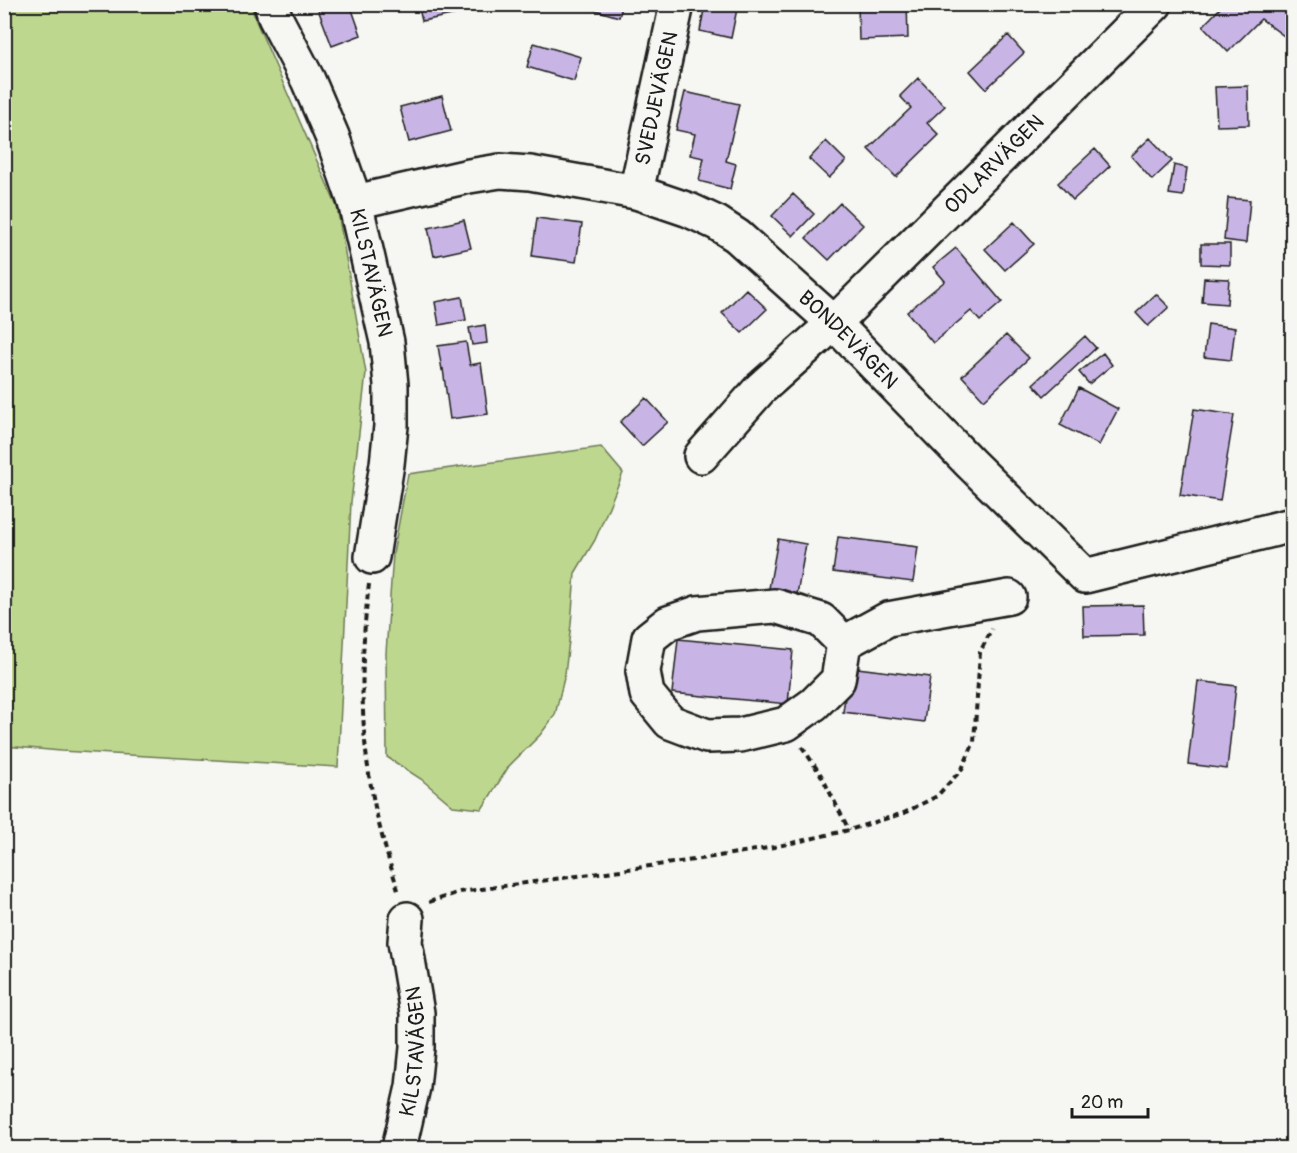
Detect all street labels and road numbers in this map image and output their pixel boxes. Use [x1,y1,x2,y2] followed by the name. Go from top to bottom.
[629,29,685,168] street label: SVEDJEVÄGEN
[939,109,1050,220] street label: ODLARVÄGEN
[343,206,398,340] street label: KILSTAVÄGEN
[793,285,904,395] street label: BONDEVÄGEN
[394,984,431,1119] street label: KILSTAVÄGEN

